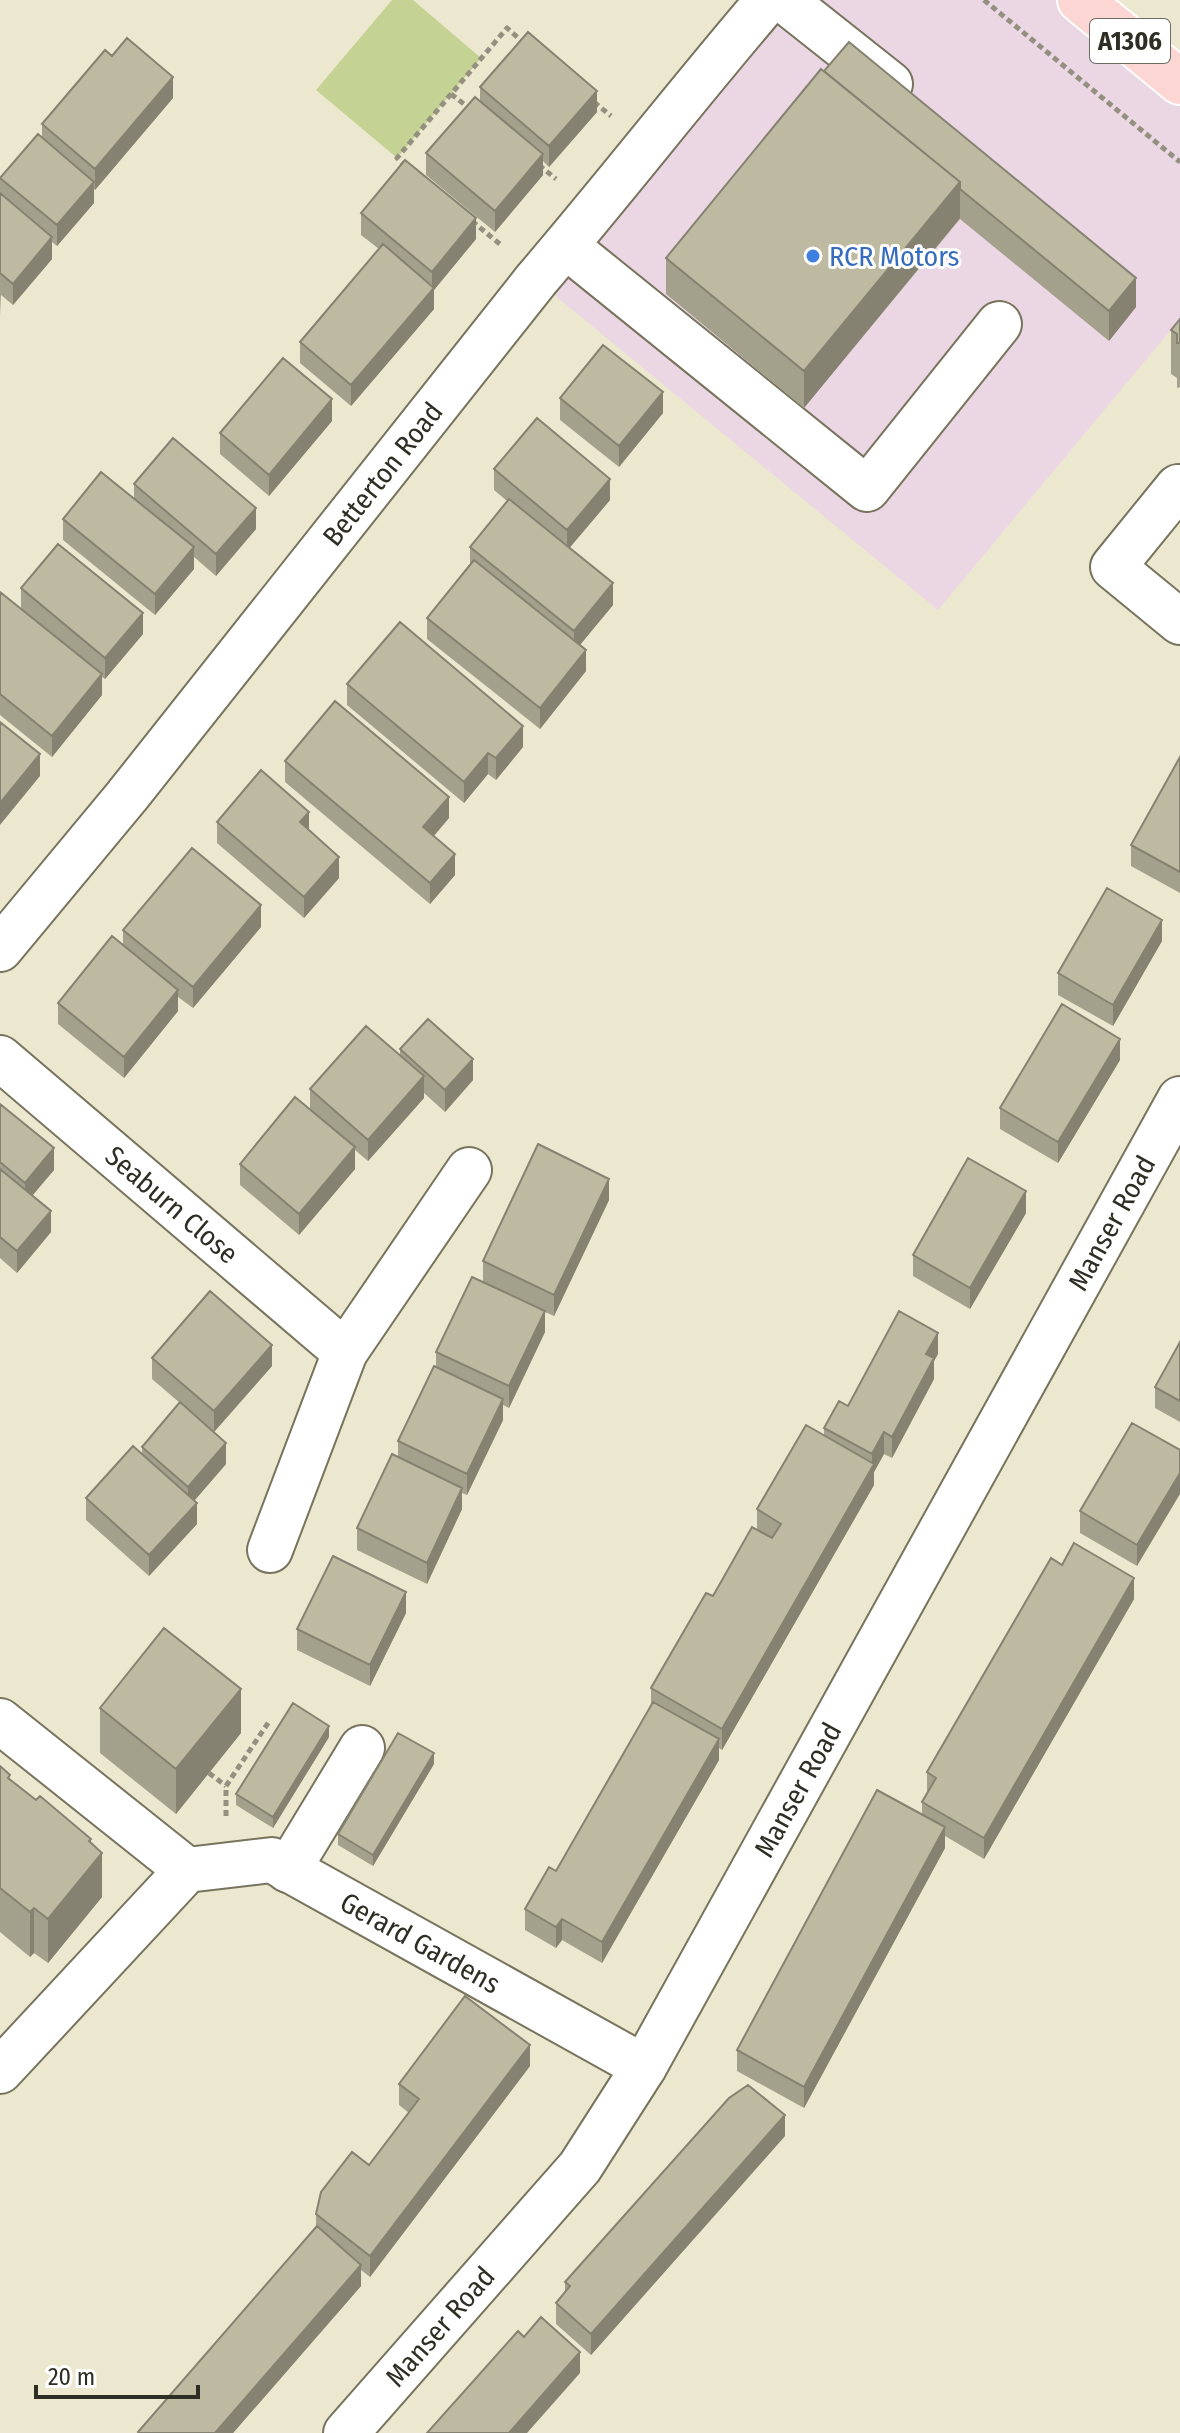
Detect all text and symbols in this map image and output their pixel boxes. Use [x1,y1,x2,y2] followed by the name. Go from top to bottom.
[1090,19,1170,63] road number: A1306
[829,240,960,273] place label: RCR Motors
[804,247,822,265] marker: RCR Motors
[316,396,450,552] street label: Betterton Road
[99,1139,245,1271] street label: Seaburn Close
[1061,1150,1162,1296] street label: Manser Road
[748,1717,848,1863] street label: Manser Road
[335,1885,506,2001] street label: Gerard Gardens
[379,2260,502,2393] street label: Manser Road
[36,2349,198,2399] scale bar
[48,2363,95,2391] text: 20 m

